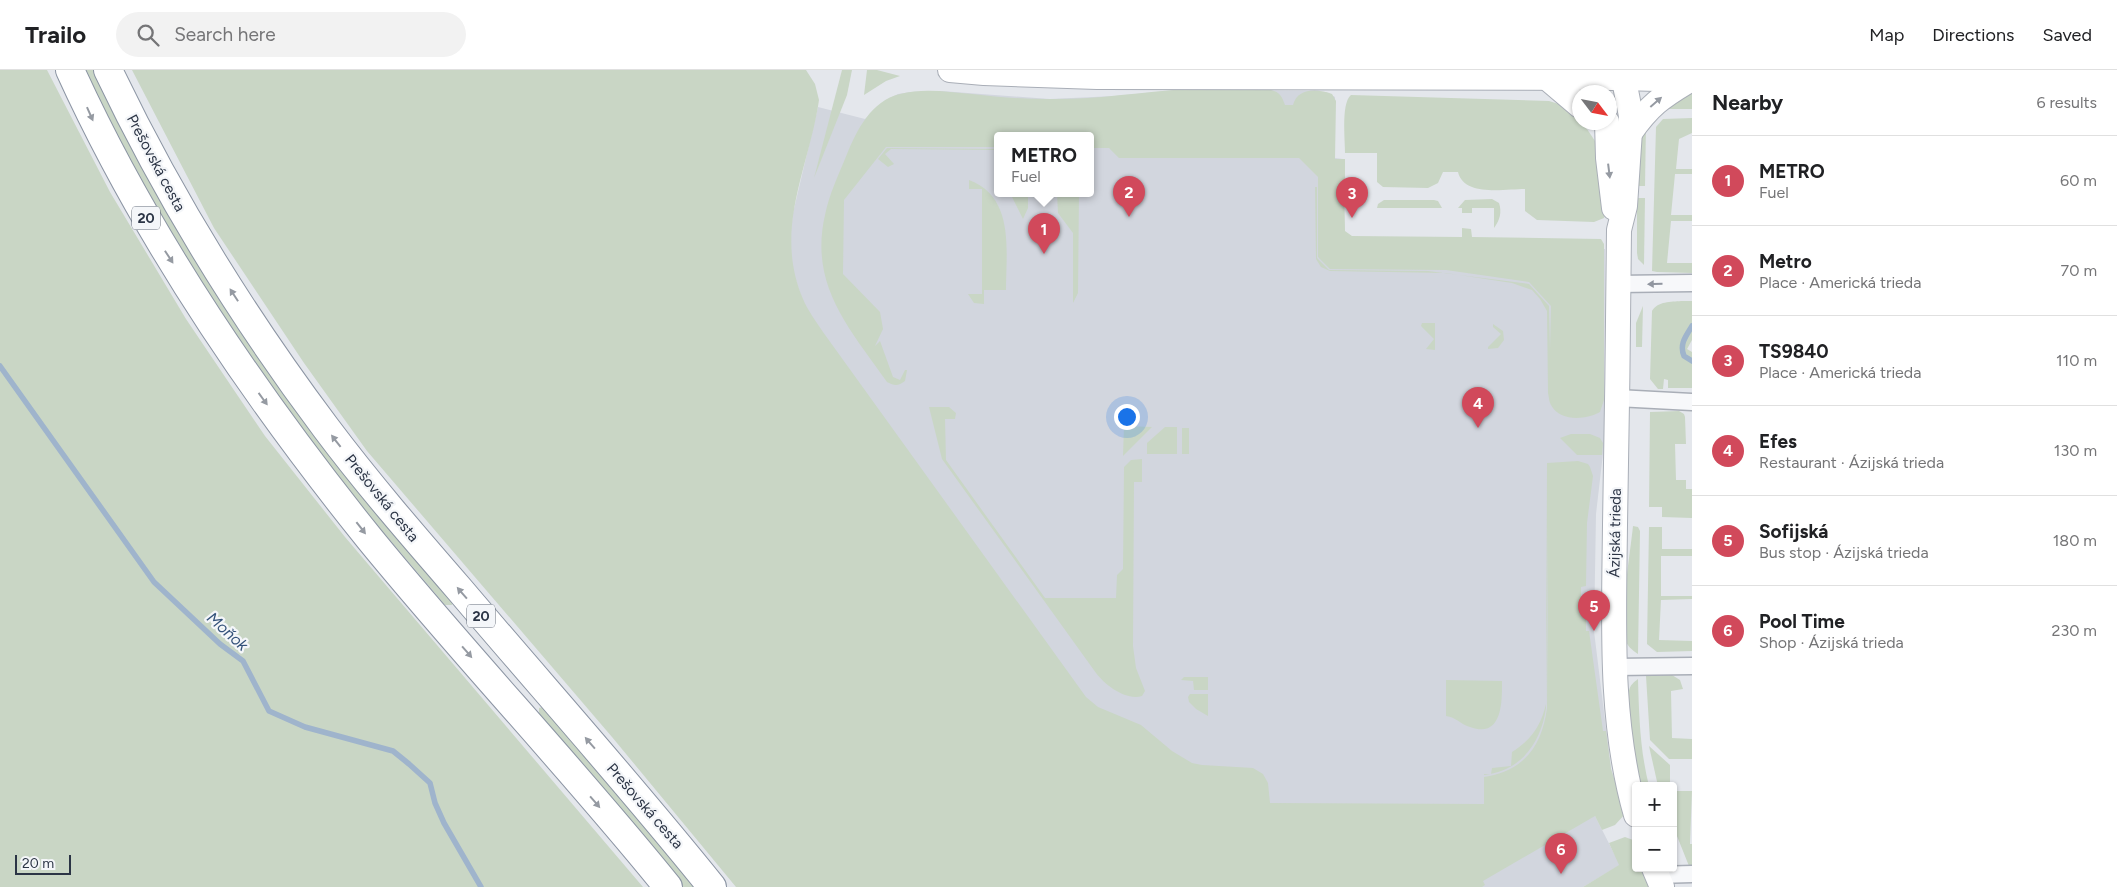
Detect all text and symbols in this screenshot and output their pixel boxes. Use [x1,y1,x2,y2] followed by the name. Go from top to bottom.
[116,12,466,57] search box
[25,20,86,49] text: Trailo
[134,21,162,49] icon: search
[174,23,276,46] text: Search here
[1869,24,1904,46] text: Map
[1932,24,2014,46] text: Directions
[2042,24,2092,46] text: Saved
[1572,85,1617,130] north arrow
[1712,90,1783,115] text: Nearby
[2036,93,2097,112] text: 6 results
[1649,96,1661,108] one-way arrow
[86,107,94,121] one-way arrow
[123,111,189,215] street label: Prešovská cesta
[994,132,1094,197] popup
[1011,144,1077,167] text: METRO
[1759,160,1825,183] text: METRO
[1606,163,1614,179] one-way arrow
[1011,167,1041,186] text: Fuel
[1725,171,1731,190] text: 1
[2060,171,2097,190] text: 60 m
[1113,176,1145,217] pin: 2
[1336,177,1368,218] pin: 3
[1759,183,1789,202] text: Fuel
[132,206,160,230] road number: 20
[1028,213,1060,254] pin: 1
[164,250,173,263] one-way arrow
[1759,250,1812,273] text: Metro
[1723,261,1733,280] text: 2
[2061,261,2097,280] text: 70 m
[1759,273,1921,292] text: Place · Americká trieda
[1647,280,1663,288] one-way arrow
[230,289,239,302] one-way arrow
[1759,340,1829,363] text: TS9840
[1724,351,1732,370] text: 3
[2056,351,2097,370] text: 110 m
[1759,363,1921,382] text: Place · Americká trieda
[1462,387,1494,428] pin: 4
[258,392,268,405] one-way arrow
[1114,404,1140,430] your location
[1759,430,1797,453] text: Efes
[331,434,341,448] one-way arrow
[1723,441,1733,460] text: 4
[2054,441,2097,460] text: 130 m
[341,451,423,545] street label: Prešovská cesta
[1759,453,1944,472] text: Restaurant · Ázijská trieda
[1605,488,1625,578] street label: Ázijská trieda
[1759,520,1828,543] text: Sofijská
[356,521,367,534] one-way arrow
[1723,531,1733,550] text: 5
[2053,531,2097,550] text: 180 m
[1759,543,1929,562] text: Bus stop · Ázijská trieda
[456,587,468,599] one-way arrow
[1578,590,1610,631] pin: 5
[467,604,495,628] road number: 20
[203,608,253,656] water label: Moňok
[1759,610,1845,633] text: Pool Time
[1723,621,1733,640] text: 6
[2052,621,2097,640] text: 230 m
[1759,633,1904,652] text: Shop · Ázijská trieda
[461,645,472,658] one-way arrow
[585,736,596,749] one-way arrow
[603,760,687,852] street label: Prešovská cesta
[1632,782,1677,872] map controls
[1632,782,1677,827] button: +
[590,795,601,808] one-way arrow
[1632,827,1677,872] button: −
[1545,833,1577,874] pin: 6
[15,852,71,875] scale bar
[22,855,54,872] text: 20 m

